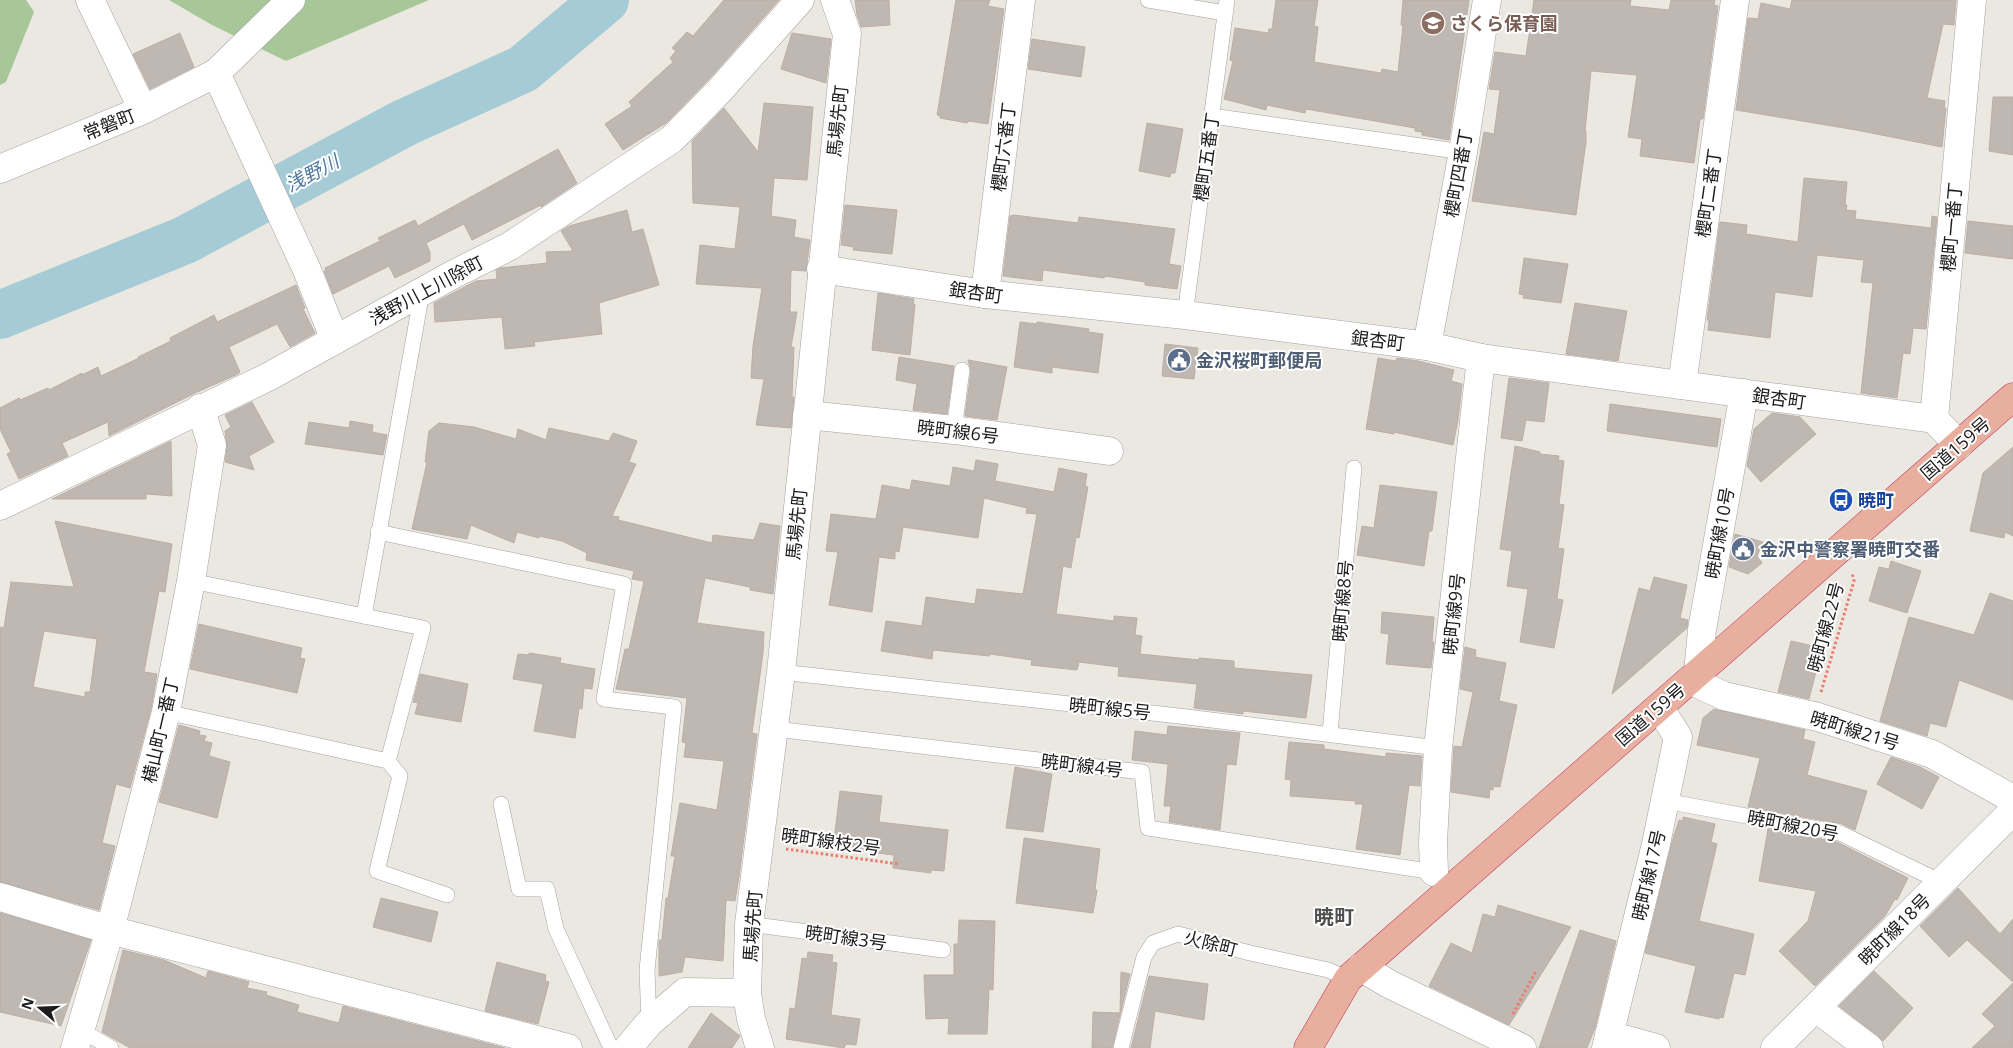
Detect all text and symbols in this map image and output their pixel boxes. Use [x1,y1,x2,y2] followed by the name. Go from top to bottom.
[1420,10,1446,36] school or university icon: さくら保育園
[1450,11,1558,35] place label: さくら保育園
[821,84,853,158] street label: 馬場先町
[986,101,1020,193] street label: 櫻町六番丁
[79,103,139,145] street label: 常磐町
[1188,111,1224,203] street label: 櫻町五番丁
[1438,127,1478,219] street label: 櫻町四番丁
[281,147,345,198] water label: 浅野川
[1690,147,1726,239] street label: 櫻町二番丁
[1935,181,1967,273] street label: 櫻町一番丁
[365,250,487,330] street label: 浅野川上川除町
[948,276,1004,308] street label: 銀杏町
[1350,325,1406,355] street label: 銀杏町
[1166,347,1192,373] public building icon: 金沢桜町郵便局
[1196,348,1322,372] place label: 金沢桜町郵便局
[1751,382,1807,414] street label: 銀杏町
[1915,411,1995,485] street label: 国道159号
[916,414,1000,448] street label: 暁町線6号
[1699,485,1739,581] street label: 暁町線10号
[780,487,812,561] street label: 馬場先町
[1828,487,1854,513] bus stop icon: 暁町
[1858,488,1894,512] place label: 暁町
[1730,536,1756,562] public building icon: 金沢中警察署暁町交番
[1760,537,1940,561] place label: 金沢中警察署暁町交番
[1326,559,1358,643] street label: 暁町線8号
[1437,572,1469,656] street label: 暁町線9号
[1801,579,1849,675] street label: 暁町線22号
[136,675,184,785] street label: 横山町一番丁
[1610,677,1690,751] street label: 国道159号
[1068,692,1152,724] street label: 暁町線5号
[1807,705,1903,755] street label: 暁町線21号
[1040,748,1124,782] street label: 暁町線4号
[1745,804,1841,846] street label: 暁町線20号
[780,822,882,860] street label: 暁町線枝2号
[1626,827,1670,923] street label: 暁町線17号
[1853,888,1935,970] street label: 暁町線18号
[738,889,766,963] street label: 馬場先町
[1314,903,1354,930] district label: 暁町
[804,919,888,955] street label: 暁町線3号
[1182,925,1240,961] street label: 火除町
[15,983,65,1033] north arrow
[16,995,38,1012] text: N

